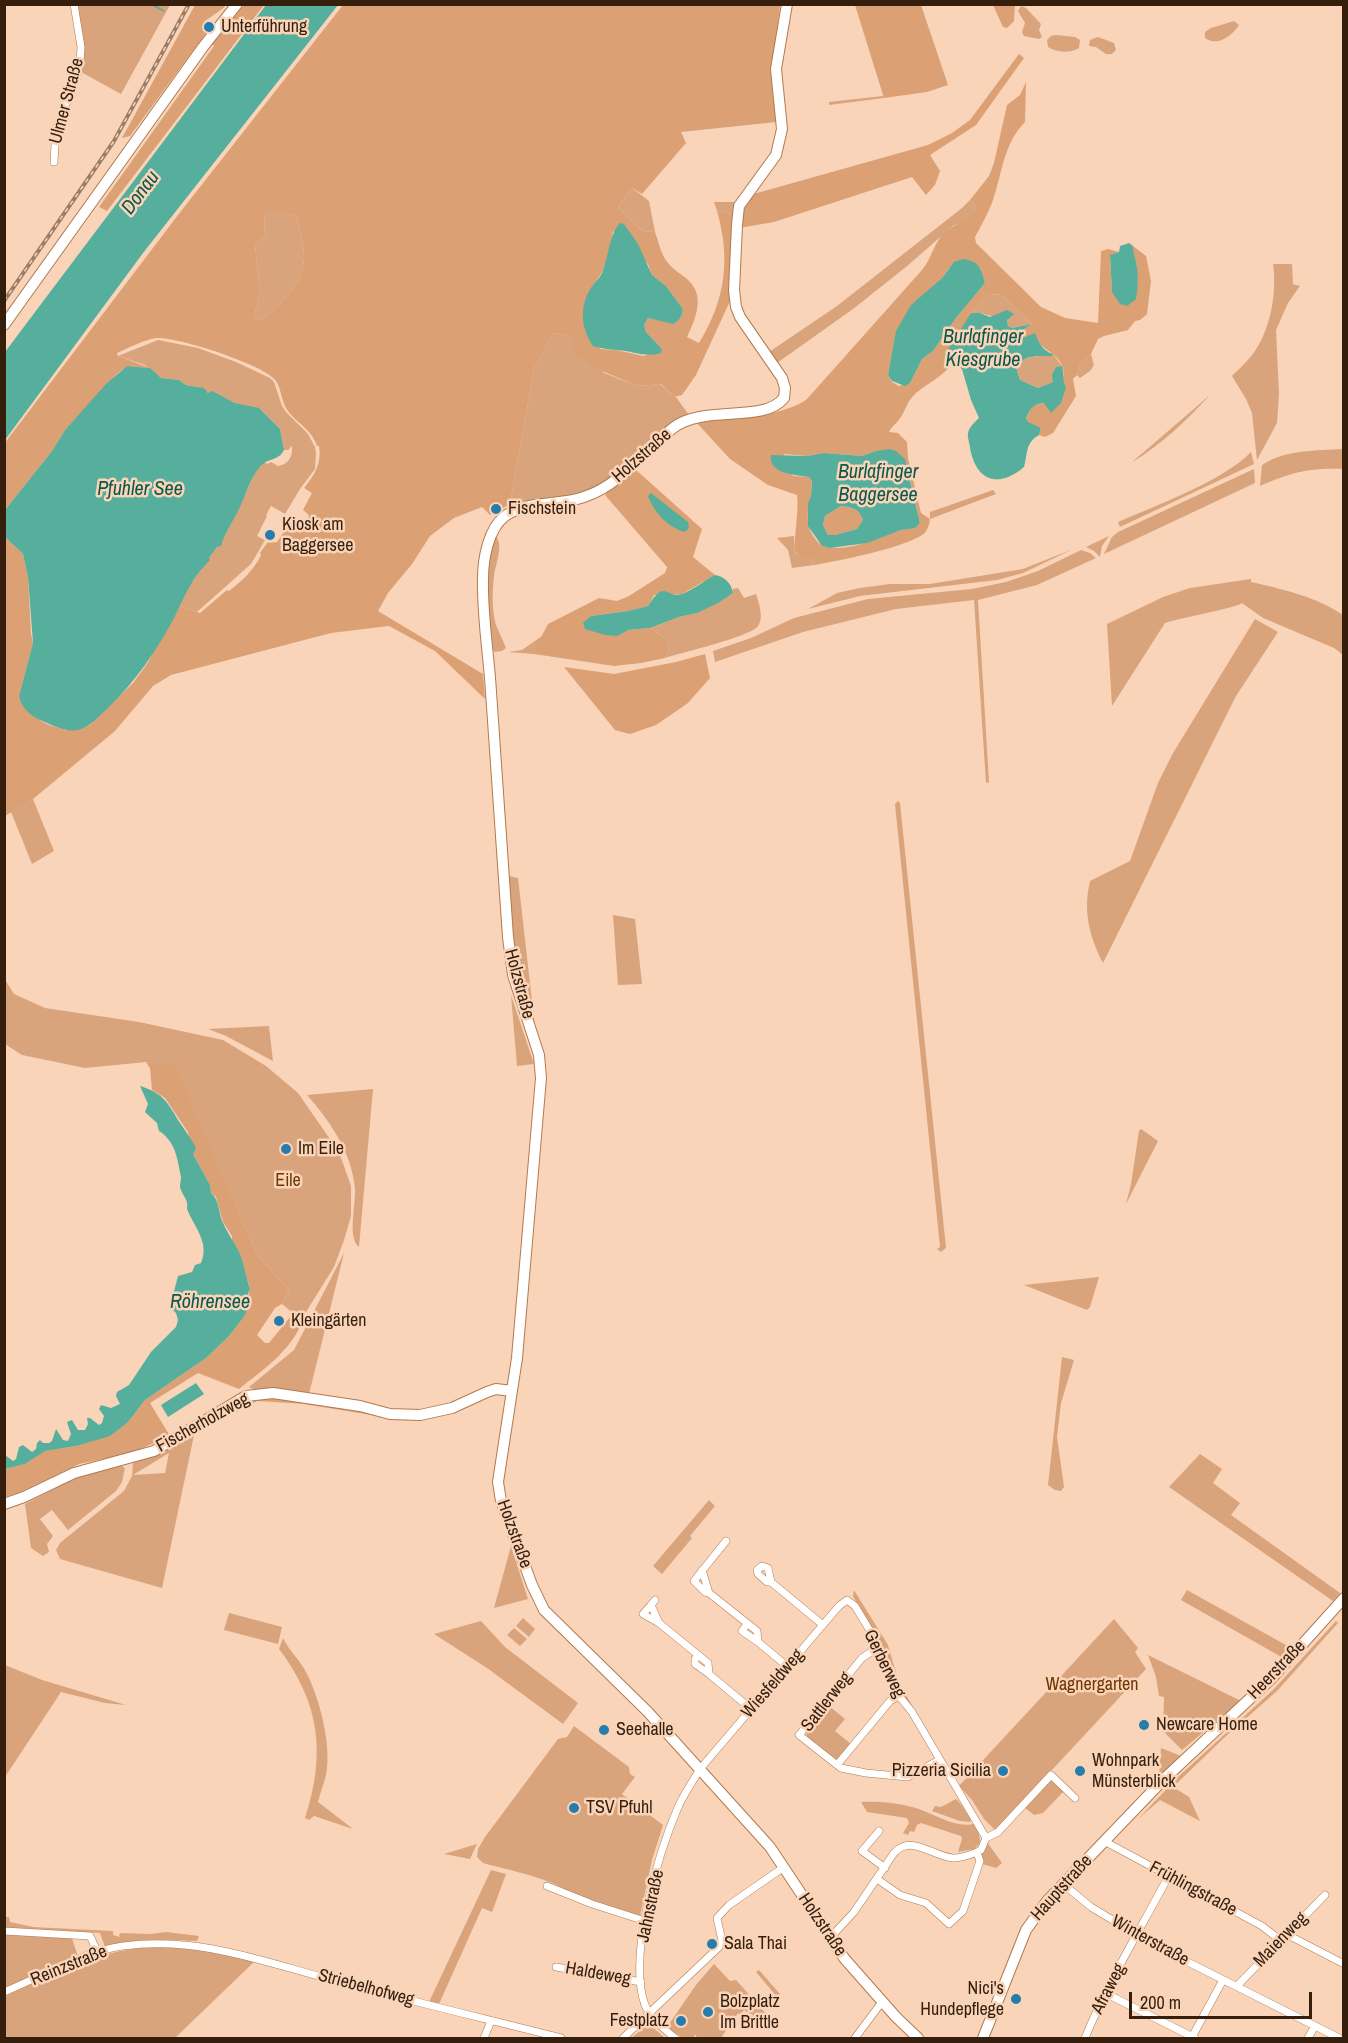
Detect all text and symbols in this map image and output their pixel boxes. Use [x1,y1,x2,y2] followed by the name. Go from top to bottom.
[221,16,307,38] place label: Unterführung
[202,20,216,34] marker: Unterführung
[45,56,89,146] street label: Ulmer Straße
[117,166,165,220] water label: Donau
[943,326,1023,373] water label: Burlafinger Kiesgrube
[608,424,676,488] street label: Holzstraße
[838,461,918,508] water label: Burlafinger Baggersee
[97,478,183,502] water label: Pfuhler See
[508,498,576,520] place label: Fischstein
[489,502,503,516] marker: Fischstein
[282,514,353,556] place label: Kiosk am Baggersee
[263,528,277,542] marker: Kiosk am Baggersee
[499,947,539,1021] street label: Holzstraße
[298,1138,344,1160] place label: Im Eile
[279,1142,293,1156] marker: Im Eile
[275,1170,301,1192] park label: Eile
[170,1291,250,1315] water label: Röhrensee
[291,1310,366,1332] place label: Kleingärten
[272,1314,286,1328] marker: Kleingärten
[153,1389,253,1457] street label: Fischerholzweg
[492,1497,536,1571] street label: Holzstraße
[858,1626,910,1702] street label: Gerberweg
[1244,1636,1310,1704] street label: Heerstraße
[737,1645,809,1723] street label: Wiesfeldweg
[797,1668,857,1736] street label: Sattlerweg
[1046,1674,1138,1696] park label: Wagnergarten
[1156,1714,1258,1736] place label: Newcare Home
[1137,1718,1151,1732] marker: Newcare Home
[616,1719,673,1741] place label: Seehalle
[597,1723,611,1737] marker: Seehalle
[1092,1750,1176,1792] place label: Wohnpark Münsterblick
[892,1760,991,1782] place label: Pizzeria Sicilia
[996,1764,1010,1778] marker: Pizzeria Sicilia
[1073,1764,1087,1778] marker: Wohnpark Münsterblick
[586,1797,652,1819] place label: TSV Pfuhl
[567,1801,581,1815] marker: TSV Pfuhl
[1027,1851,1097,1925] street label: Hauptstraße
[1146,1857,1240,1921] street label: Frühlingstraße
[633,1868,669,1944] street label: Jahnstraße
[793,1889,851,1961] street label: Holzstraße
[1250,1908,1312,1972] street label: Maienweg
[1107,1911,1193,1971] street label: Winterstraße
[724,1933,787,1955] place label: Sala Thai
[705,1937,719,1951] marker: Sala Thai
[28,1941,110,1991] street label: Reinzstraße
[564,1958,632,1990] street label: Haldeweg
[1087,1960,1131,2018] street label: Afraweg
[316,1965,416,2011] street label: Striebelhofweg
[920,1978,1004,2020] place label: Nici's Hundepflege
[1132,1980,1315,2018] scale bar
[1140,1990,1181,2015] text: 200 m
[720,1991,780,2034] place label: Bolzplatz Im Brittle
[1009,1992,1023,2006] marker: Nici's Hundepflege
[701,2005,715,2019] marker: Bolzplatz Im Brittle
[610,2010,669,2032] place label: Festplatz
[674,2014,688,2028] marker: Festplatz

